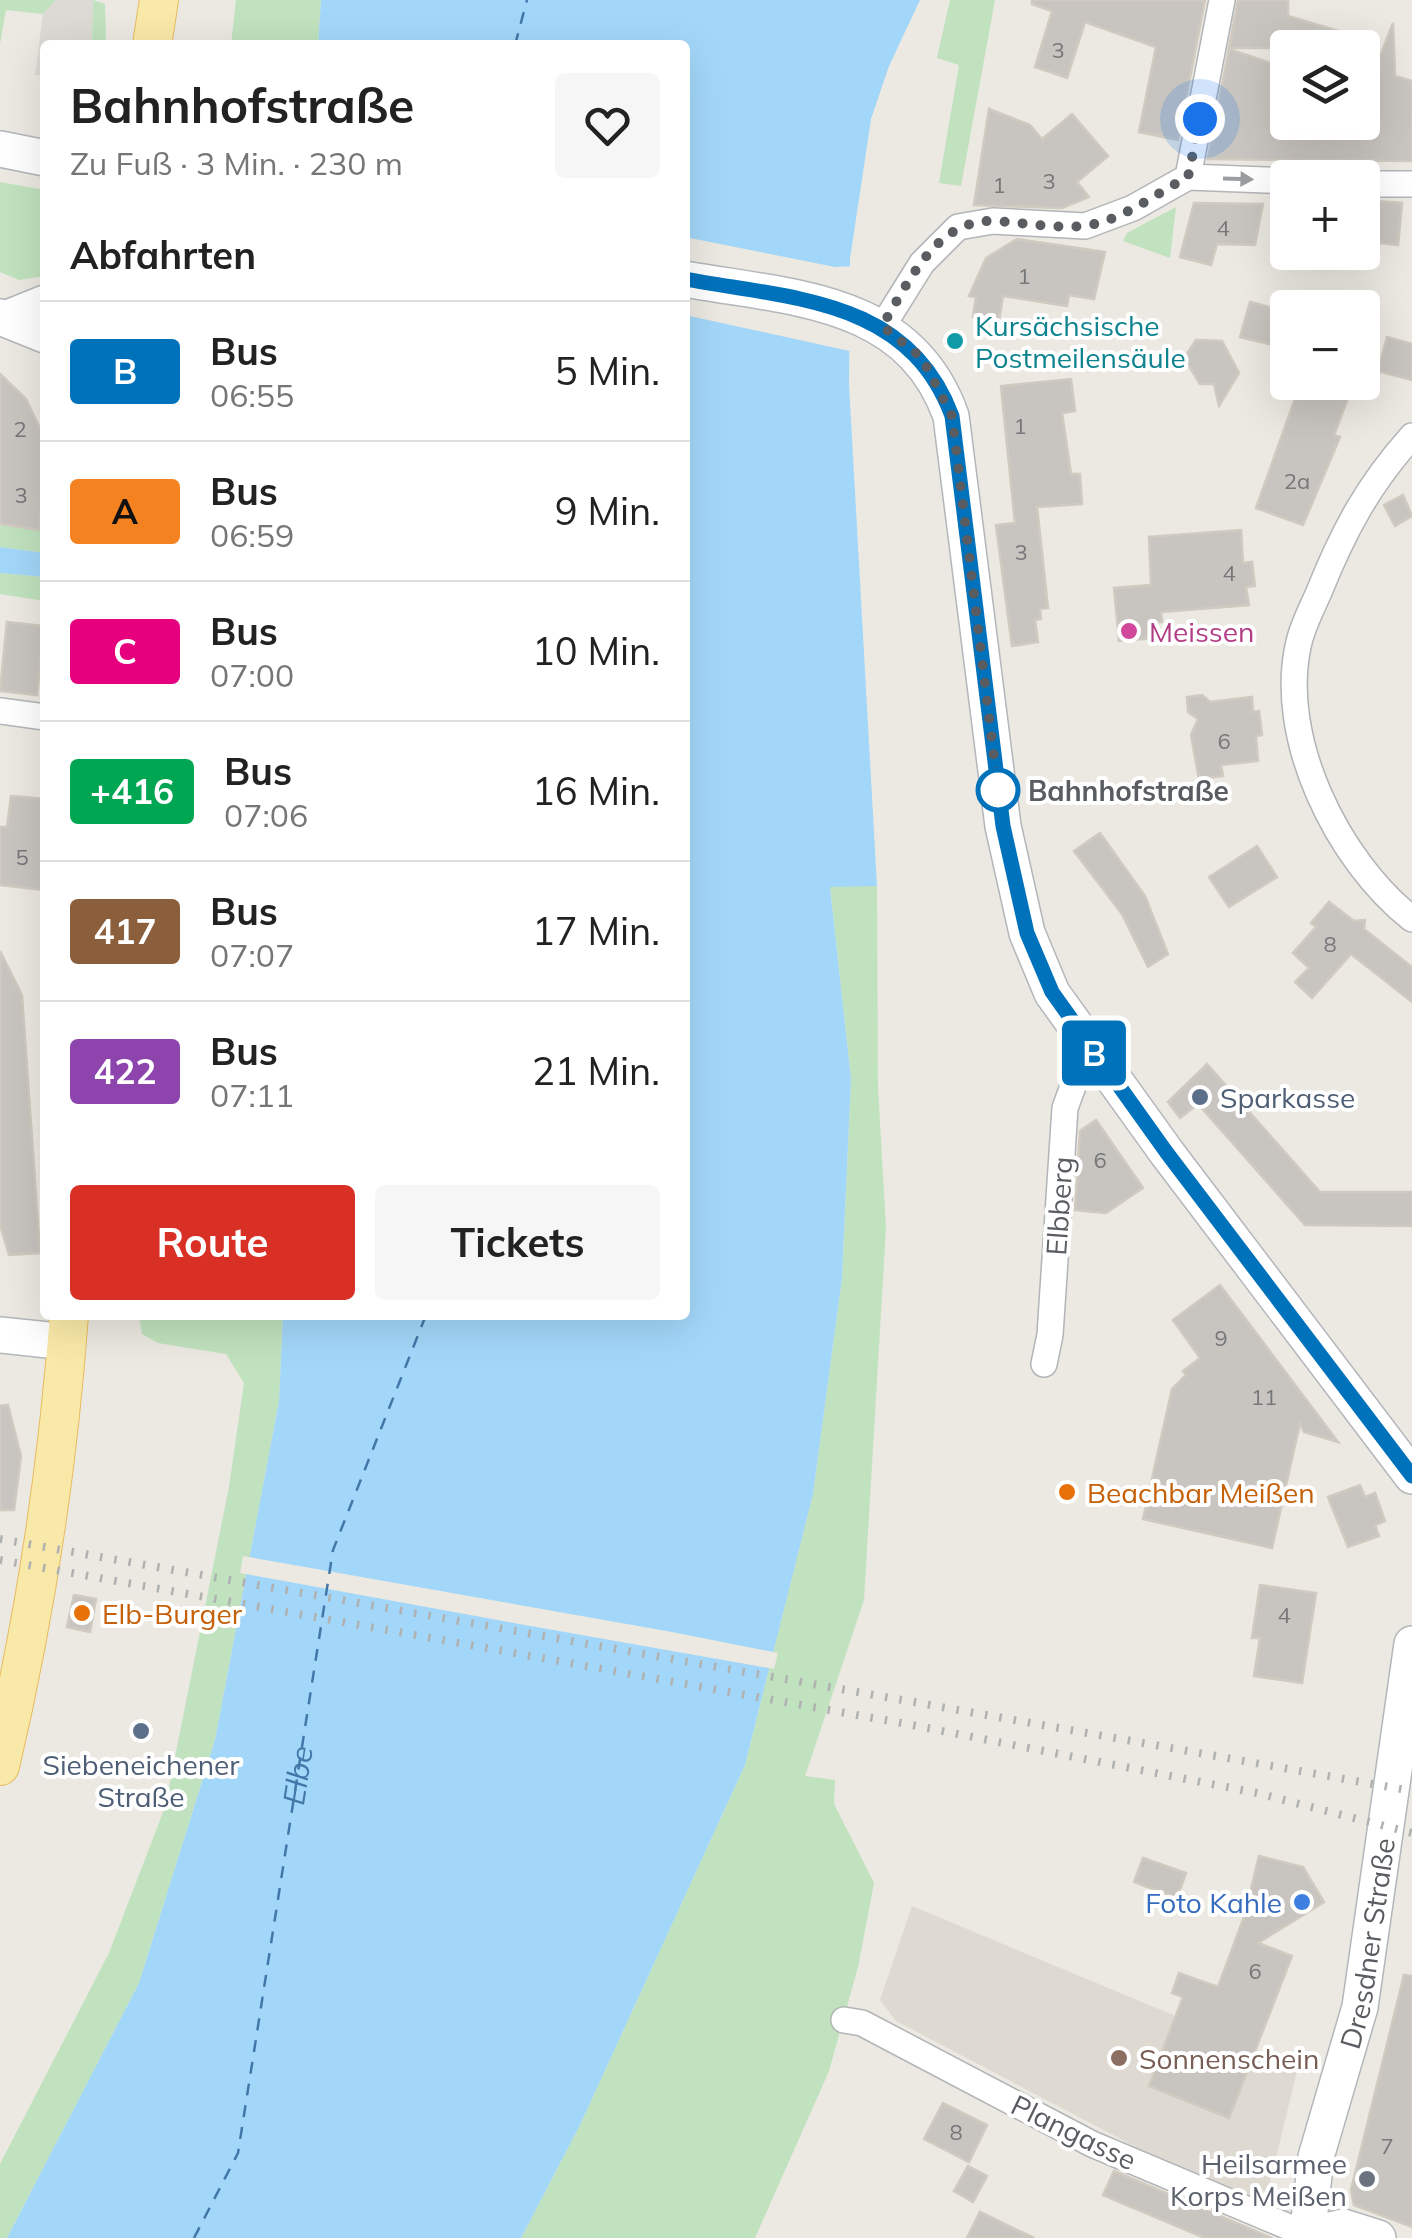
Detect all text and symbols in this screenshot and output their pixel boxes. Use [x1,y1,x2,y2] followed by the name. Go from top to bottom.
[1270,30,1380,400] map controls
[1270,30,1380,140] button: layers
[1051,36,1065,64] house number: 3
[555,73,660,178] button: heart
[70,75,414,135] text: Bahnhofstraße
[1175,94,1225,144] your location
[70,143,403,183] text: Zu Fuß · 3 Min. · 230 m
[1270,160,1380,270] button: +
[1042,167,1056,195] house number: 3
[992,171,1006,199] house number: 1
[1222,171,1254,187] one-way arrow
[1216,214,1230,242] house number: 4
[70,231,256,279] text: Abfahrten
[1017,262,1031,290] house number: 1
[1270,290,1380,400] button: −
[975,308,1186,375] place label: Kursächsische Postmeilensäule
[210,327,278,375] text: Bus
[944,330,966,352] marker: Kursächsische Postmeilensäule
[555,347,660,395] text: 5 Min.
[113,349,137,393] text: B
[210,375,294,415] text: 06:55
[1013,412,1027,440] house number: 1
[13,415,27,443] house number: 2
[210,467,278,515] text: Bus
[1284,467,1310,495] house number: 2a
[14,481,28,509] house number: 3
[555,487,660,535] text: 9 Min.
[112,489,138,533] text: A
[210,515,294,555] text: 06:59
[1014,538,1028,566] house number: 3
[1222,559,1236,587] house number: 4
[210,607,278,655] text: Bus
[1149,614,1254,649] place label: Meissen
[1118,620,1140,642] marker: Meissen
[532,627,660,675] text: 10 Min.
[113,629,137,673] text: C
[210,655,294,695] text: 07:00
[1217,727,1231,755] house number: 6
[224,747,292,795] text: Bus
[532,767,660,815] text: 16 Min.
[90,769,174,813] text: +416
[977,769,1019,811] marker: Bahnhofstraße
[1028,773,1229,808] place label: Bahnhofstraße
[224,795,308,835] text: 07:06
[15,843,29,871] house number: 5
[210,887,278,935] text: Bus
[532,907,660,955] text: 17 Min.
[93,909,157,953] text: 417
[1323,930,1337,958] house number: 8
[210,935,294,975] text: 07:07
[1062,1020,1126,1086] line badge: B
[210,1027,278,1075] text: Bus
[1082,1031,1106,1075] text: B
[532,1047,660,1095] text: 21 Min.
[93,1049,157,1093] text: 422
[210,1075,294,1115] text: 07:11
[1220,1080,1355,1115] place label: Sparkasse
[1189,1086,1211,1108] marker: Sparkasse
[1093,1146,1107,1174] house number: 6
[1038,1155,1080,1257] street label: Elbberg
[70,1185,355,1300] button: Route
[375,1185,660,1300] button: Tickets
[1214,1324,1228,1352] house number: 9
[1251,1383,1277,1411] house number: 11
[1087,1475,1315,1510] place label: Beachbar Meißen
[1056,1481,1078,1503] marker: Beachbar Meißen
[102,1596,243,1631] place label: Elb-Burger
[1277,1601,1291,1629] house number: 4
[71,1602,93,1624] marker: Elb-Burger
[130,1720,152,1742] marker: Siebeneichener Straße
[274,1743,321,1808] water label: Elbe
[43,1747,240,1814] place label: Siebeneichener Straße
[1331,1836,1402,2053] street label: Dresdner Straße
[1145,1885,1282,1920] place label: Foto Kahle
[1291,1891,1313,1913] marker: Foto Kahle
[1248,1957,1262,1985] house number: 6
[1139,2041,1319,2076] place label: Sonnenschein
[1108,2047,1130,2069] marker: Sonnenschein
[1006,2087,1142,2177] street label: Plangasse
[949,2118,963,2146] house number: 8
[1380,2132,1394,2160] house number: 7
[1170,2146,1347,2213] place label: Heilsarmee Korps Meißen
[1356,2168,1378,2190] marker: Heilsarmee Korps Meißen

